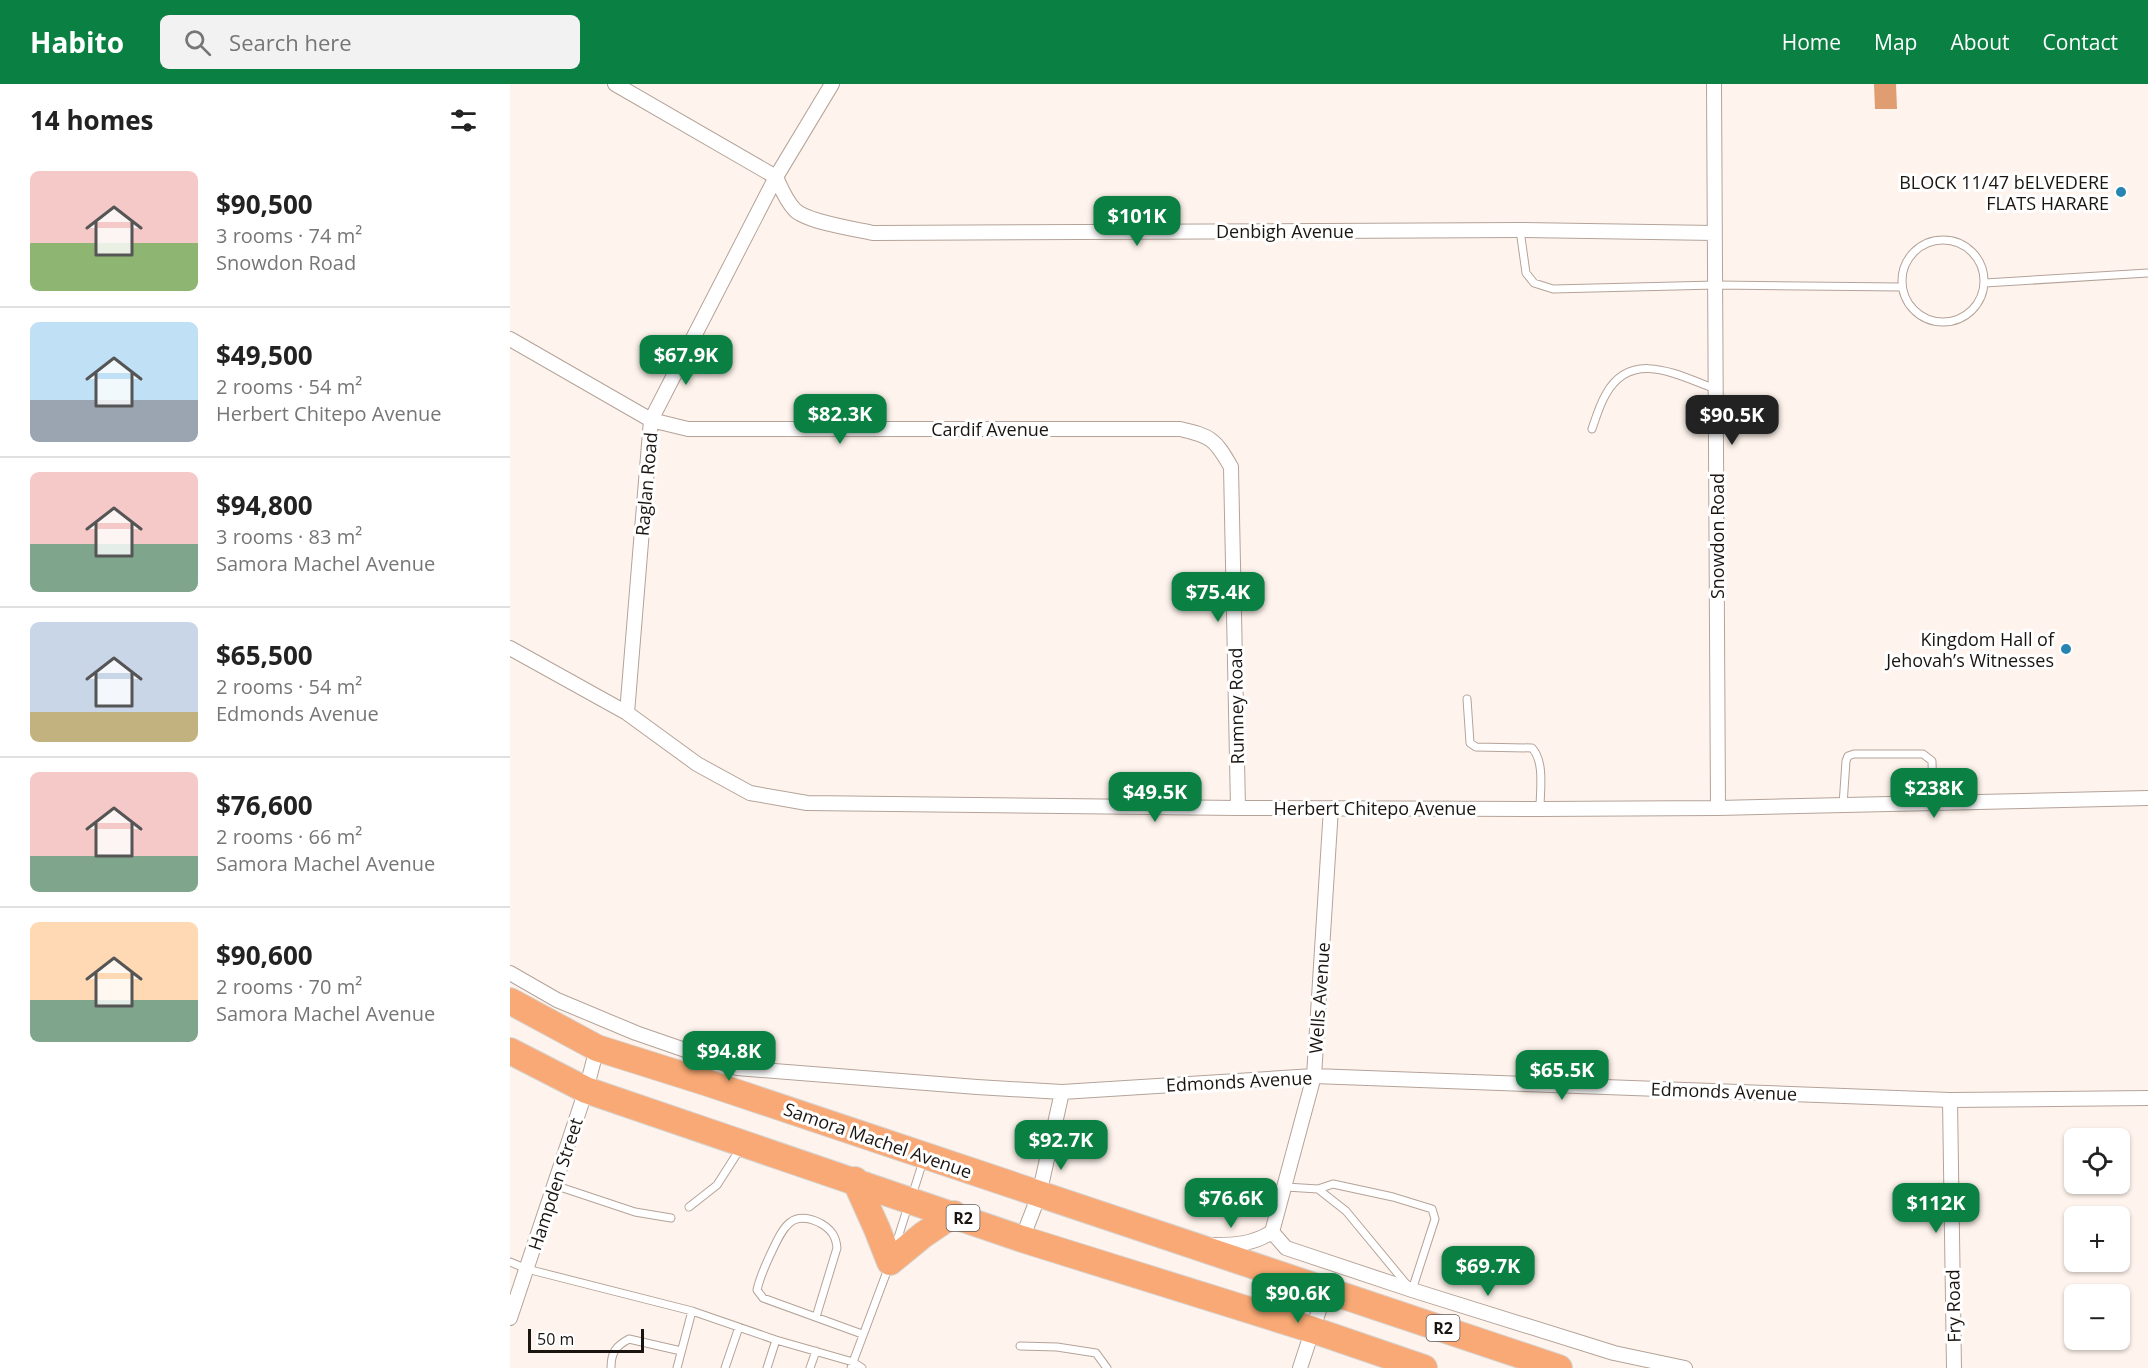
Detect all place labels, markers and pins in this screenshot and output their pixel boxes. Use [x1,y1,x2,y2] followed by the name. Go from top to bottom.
[1899,170,2109,215] place label: BLOCK 11/47 bELVEDERE FLATS HARARE
[2114,185,2128,199] marker: BLOCK 11/47 bELVEDERE FLATS HARARE
[1095,196,1179,247] pin: $101K
[637,335,735,386] pin: $67.9K
[791,394,889,445] pin: $82.3K
[1683,395,1781,446] pin: $90.5K
[1169,572,1267,623] pin: $75.4K
[1884,627,2055,672] place label: Kingdom Hall of Jehovah’s Witnesses
[2059,642,2073,656] marker: Kingdom Hall of Jehovah’s Witnesses
[1892,768,1976,819] pin: $238K
[1106,772,1204,823] pin: $49.5K
[680,1031,778,1082] pin: $94.8K
[1513,1050,1611,1101] pin: $65.5K
[1012,1120,1110,1171] pin: $92.7K
[1182,1178,1280,1229] pin: $76.6K
[1894,1183,1978,1234] pin: $112K
[1439,1246,1537,1297] pin: $69.7K
[1249,1273,1347,1324] pin: $90.6K

